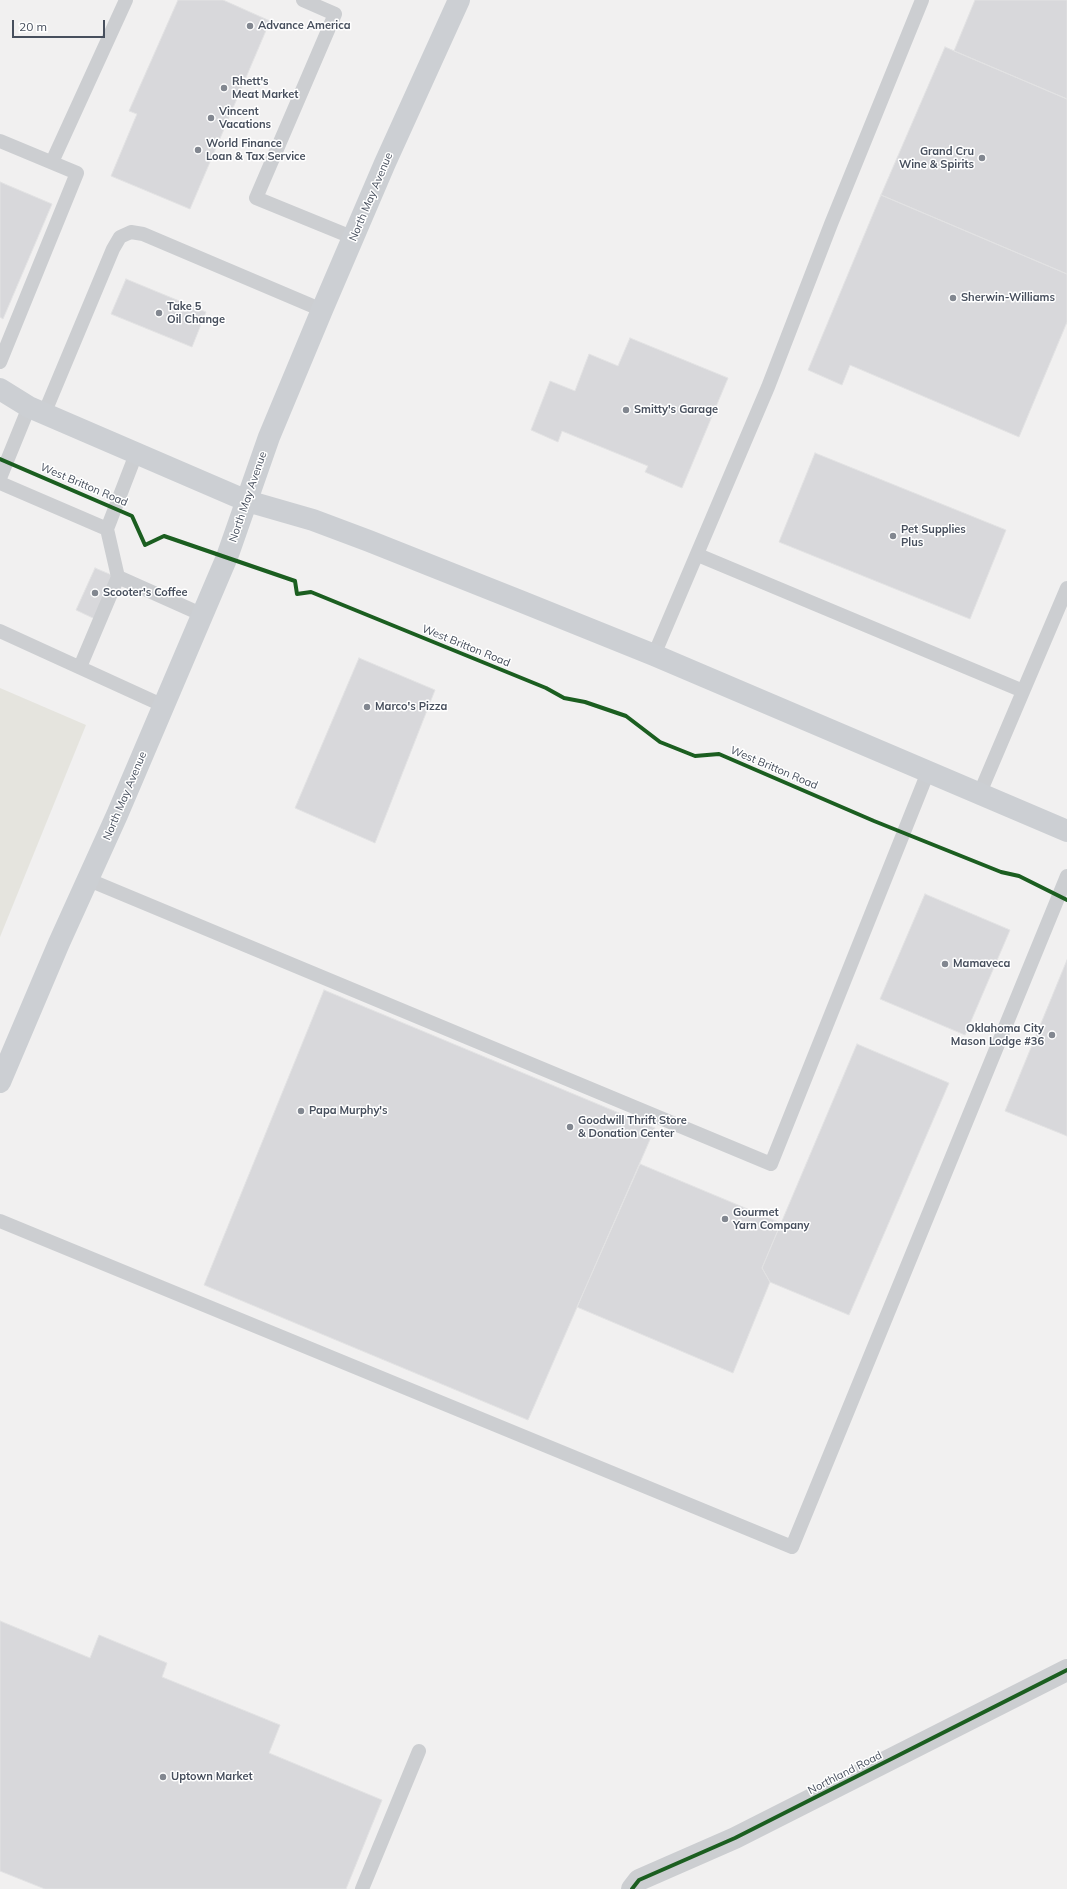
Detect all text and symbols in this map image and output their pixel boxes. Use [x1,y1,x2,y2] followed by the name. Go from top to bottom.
[14,12,107,38] scale bar
[19,19,47,34] text: 20 m
[258,19,351,33] place label: Advance America
[245,21,255,31] marker: Advance America
[232,75,298,101] place label: Rhett's Meat Market
[219,83,229,93] marker: Rhett's Meat Market
[219,105,271,131] place label: Vincent Vacations
[206,113,216,123] marker: Vincent Vacations
[206,137,306,163] place label: World Finance Loan & Tax Service
[193,145,203,155] marker: World Finance Loan & Tax Service
[899,145,974,171] place label: Grand Cru Wine & Spirits
[346,151,396,243] street label: North May Avenue
[977,153,987,163] marker: Grand Cru Wine & Spirits
[961,291,1055,305] place label: Sherwin-Williams
[948,293,958,303] marker: Sherwin-Williams
[167,300,225,326] place label: Take 5 Oil Change
[154,308,164,318] marker: Take 5 Oil Change
[634,403,718,417] place label: Smitty's Garage
[621,405,631,415] marker: Smitty's Garage
[226,450,270,544] street label: North May Avenue
[38,461,130,509] street label: West Britton Road
[901,523,966,549] place label: Pet Supplies Plus
[888,531,898,541] marker: Pet Supplies Plus
[103,586,188,600] place label: Scooter's Coffee
[90,588,100,598] marker: Scooter's Coffee
[420,622,512,670] street label: West Britton Road
[375,700,447,714] place label: Marco's Pizza
[362,702,372,712] marker: Marco's Pizza
[728,744,820,792] street label: West Britton Road
[100,750,150,842] street label: North May Avenue
[953,957,1010,971] place label: Mamaveca
[940,959,950,969] marker: Mamaveca
[951,1022,1044,1048] place label: Oklahoma City Mason Lodge #36
[1047,1030,1057,1040] marker: Oklahoma City Mason Lodge #36
[309,1104,388,1118] place label: Papa Murphy's
[296,1106,306,1116] marker: Papa Murphy's
[578,1114,687,1140] place label: Goodwill Thrift Store & Donation Center
[565,1122,575,1132] marker: Goodwill Thrift Store & Donation Center
[733,1206,810,1232] place label: Gourmet Yarn Company
[720,1214,730,1224] marker: Gourmet Yarn Company
[806,1749,884,1797] street label: Northland Road
[171,1770,253,1784] place label: Uptown Market
[158,1772,168,1782] marker: Uptown Market

